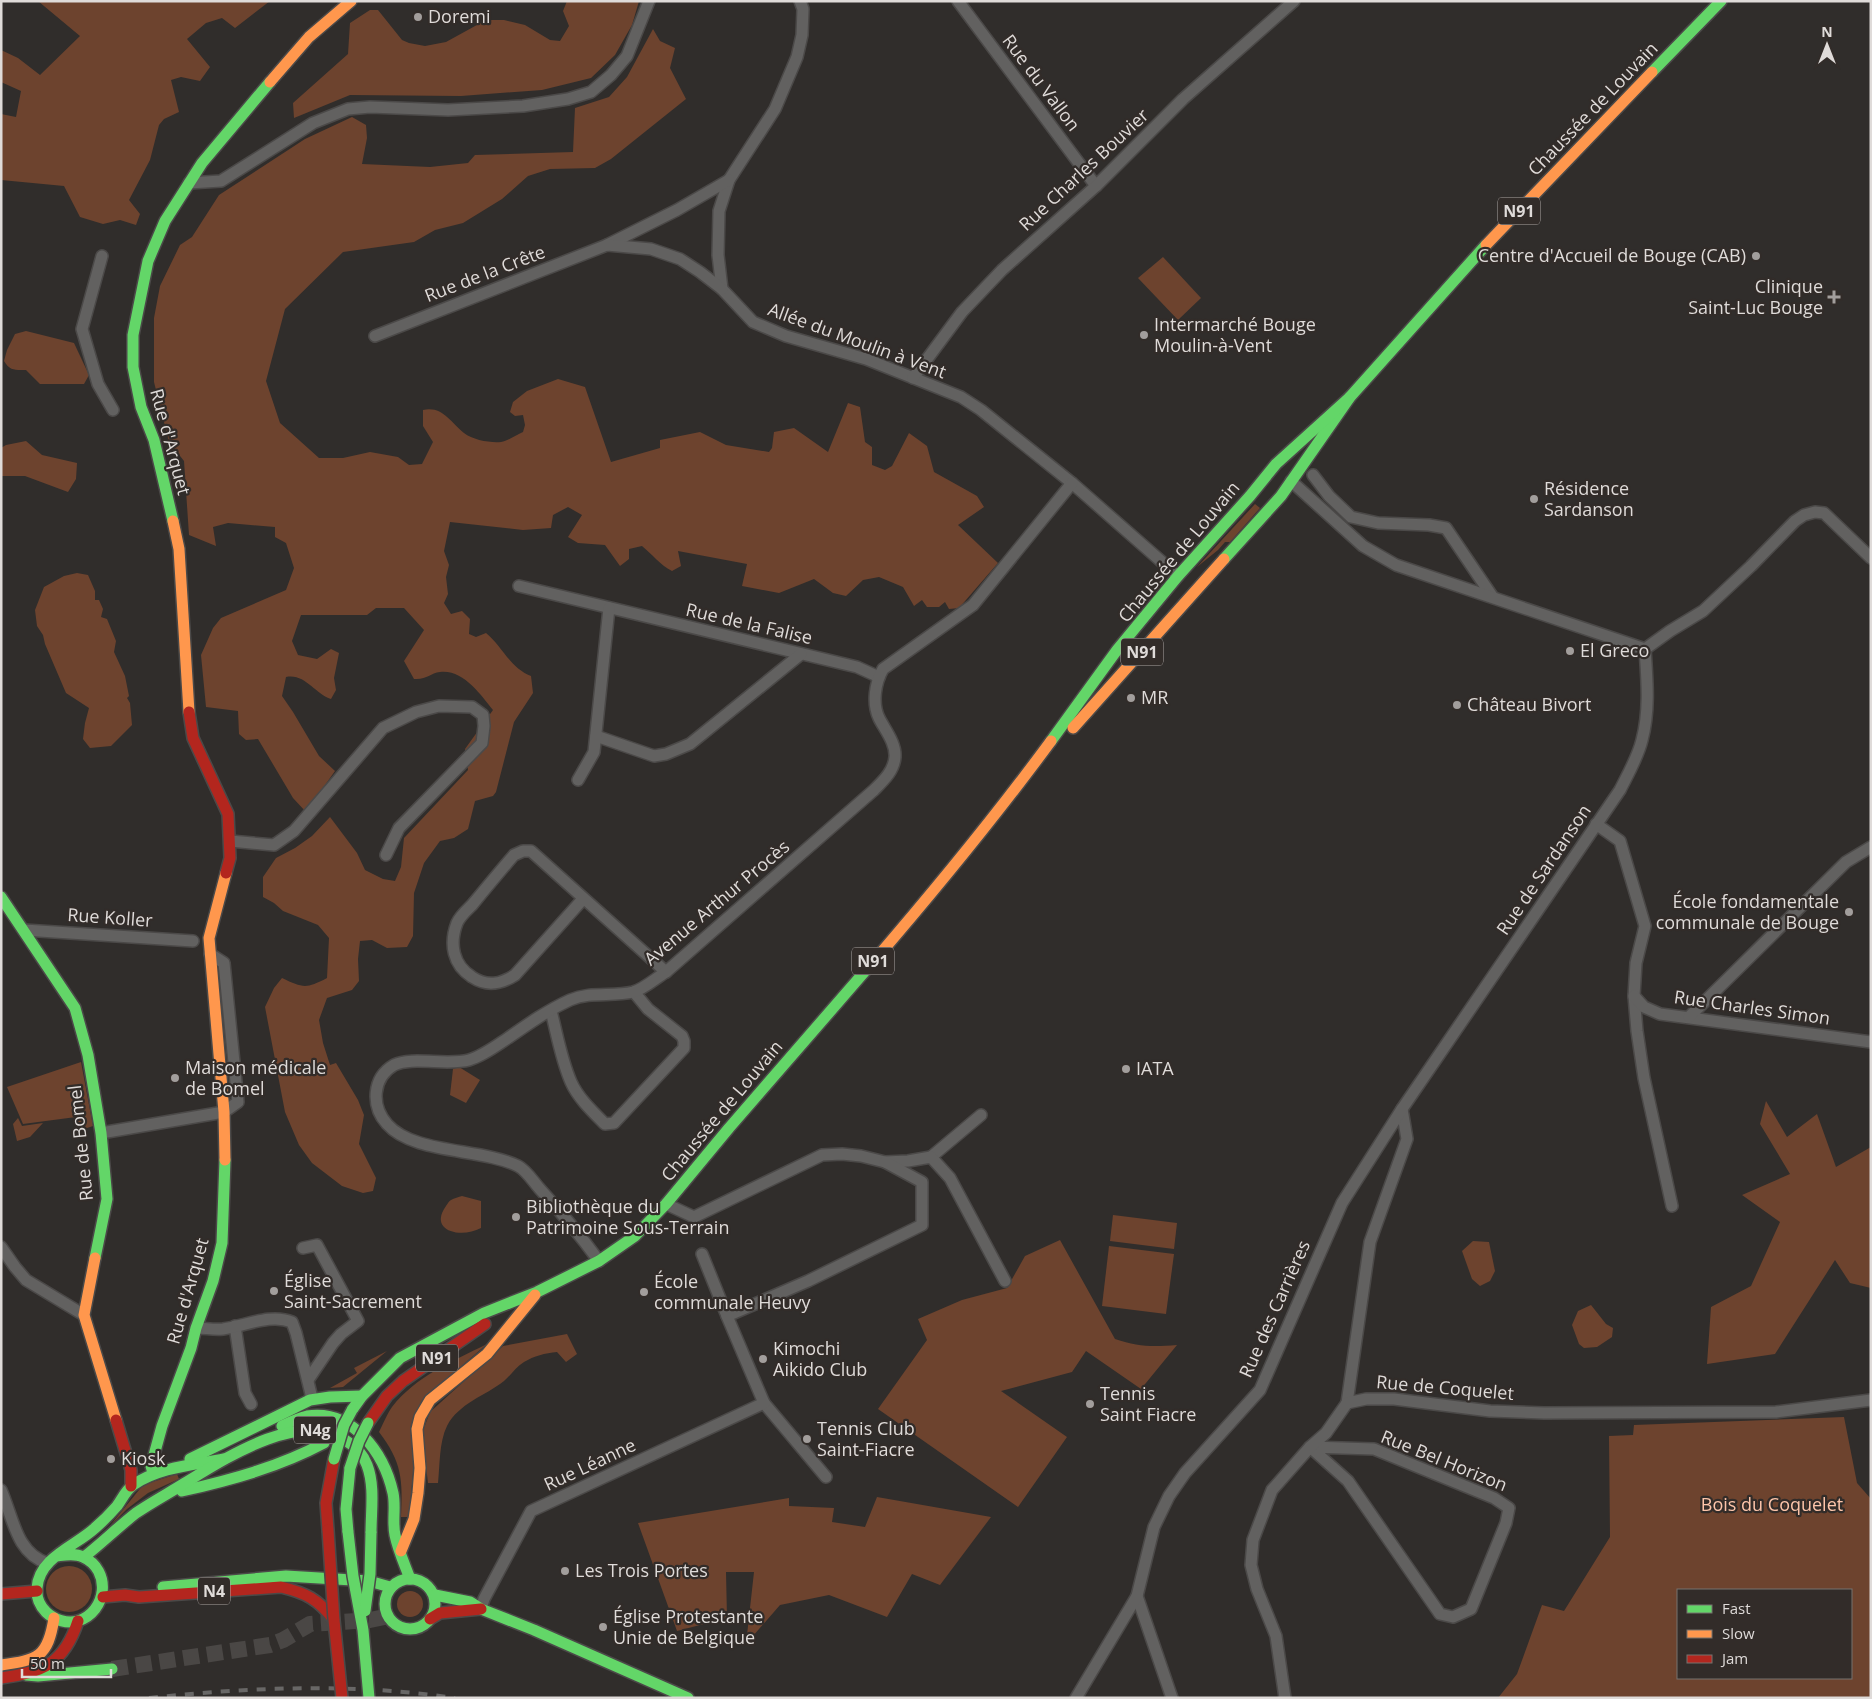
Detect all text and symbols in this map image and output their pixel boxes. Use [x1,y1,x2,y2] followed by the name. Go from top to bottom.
[428,4,491,28] place label: Doremi
[412,11,424,23] marker: Doremi
[1802,20,1852,70] north arrow
[1821,22,1833,41] text: N
[998,29,1086,136] street label: Rue du Vallon
[1522,36,1662,180] street label: Chaussée de Louvain
[1013,102,1154,236] street label: Rue Charles Bouvier
[1498,198,1540,225] road number: N91
[421,239,548,307] street label: Rue de la Crête
[1478,243,1746,267] place label: Centre d'Accueil de Bouge (CAB)
[1750,250,1762,262] marker: Centre d'Accueil de Bouge (CAB)
[1688,274,1823,319] place label: Clinique Saint-Luc Bouge
[1827,290,1841,304] marker: Clinique Saint-Luc Bouge
[765,297,950,383] street label: Allée du Moulin à Vent
[1154,312,1316,357] place label: Intermarché Bouge Moulin-à-Vent
[1138,329,1150,341] marker: Intermarché Bouge Moulin-à-Vent
[145,386,197,498] street label: Rue d'Arquet
[1112,476,1244,627] street label: Chaussée de Louvain
[1544,476,1634,521] place label: Résidence Sardanson
[1528,493,1540,505] marker: Résidence Sardanson
[684,597,815,649] street label: Rue de la Falise
[1121,638,1163,666] road number: N91
[1580,638,1649,662] place label: El Greco
[1564,645,1576,657] marker: El Greco
[1141,685,1168,709] place label: MR
[1125,692,1137,704] marker: MR
[1467,692,1591,716] place label: Château Bivort
[1451,699,1463,711] marker: Château Bivort
[1491,800,1596,939] street label: Rue de Sardanson
[639,834,794,970] street label: Avenue Arthur Procès
[1656,889,1839,934] place label: École fondamentale communale de Bouge
[67,902,154,932] street label: Rue Koller
[1843,906,1855,918] marker: École fondamentale communale de Bouge
[852,948,894,974] road number: N91
[1672,984,1832,1030] street label: Rue Charles Simon
[655,1035,787,1186] street label: Chaussée de Louvain
[185,1055,326,1100] place label: Maison médicale de Bomel
[1136,1056,1174,1080] place label: IATA
[1120,1063,1132,1075] marker: IATA
[169,1072,181,1084] marker: Maison médicale de Bomel
[62,1084,98,1202] street label: Rue de Bomel
[526,1194,729,1239] place label: Bibliothèque du Patrimoine Sous-Terrain
[510,1211,522,1223] marker: Bibliothèque du Patrimoine Sous-Terrain
[160,1235,214,1347] street label: Rue d'Arquet
[1233,1236,1315,1381] street label: Rue des Carrières
[284,1268,422,1313] place label: Église Saint-Sacrement
[654,1269,812,1314] place label: École communale Heuvy
[268,1285,280,1297] marker: Église Saint-Sacrement
[638,1286,650,1298] marker: École communale Heuvy
[773,1336,867,1381] place label: Kimochi Aikido Club
[416,1345,458,1372] road number: N91
[757,1353,769,1365] marker: Kimochi Aikido Club
[1375,1369,1515,1405] street label: Rue de Coquelet
[1100,1381,1196,1426] place label: Tennis Saint Fiacre
[1084,1398,1096,1410] marker: Tennis Saint Fiacre
[294,1416,336,1444] road number: N4g
[817,1416,915,1461] place label: Tennis Club Saint-Fiacre
[1378,1424,1511,1496] street label: Rue Bel Horizon
[540,1432,639,1496] street label: Rue Léanne
[801,1433,813,1445] marker: Tennis Club Saint-Fiacre
[121,1446,166,1470] place label: Kiosk
[105,1453,117,1465] marker: Kiosk
[1701,1492,1843,1516] park label: Bois du Coquelet
[575,1558,708,1582] place label: Les Trois Portes
[559,1565,571,1577] marker: Les Trois Portes
[198,1578,230,1604] road number: N4
[1677,1589,1852,1679] legend
[1722,1598,1751,1618] text: Fast
[613,1604,763,1649] place label: Église Protestante Unie de Belgique
[597,1621,609,1633] marker: Église Protestante Unie de Belgique
[1722,1623,1755,1643] text: Slow
[22,1646,111,1678] scale bar
[1720,1648,1748,1668] text: Jam
[30,1653,65,1673] text: 50 m

